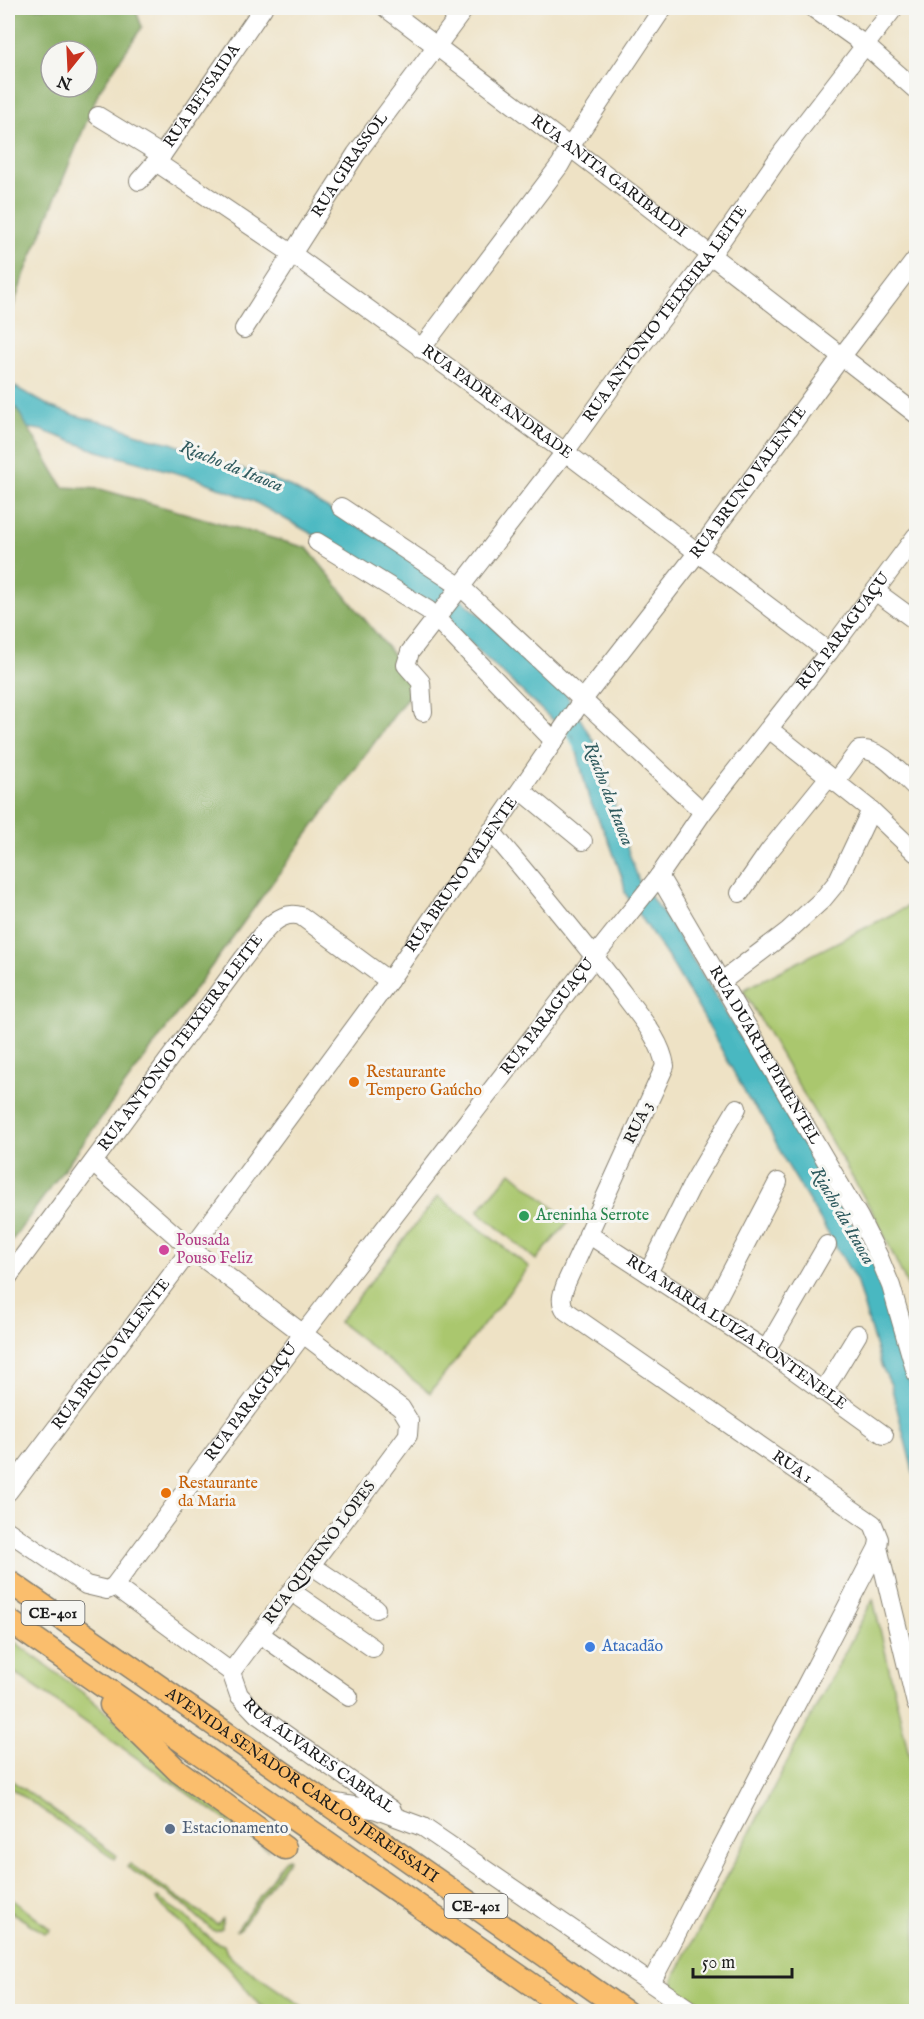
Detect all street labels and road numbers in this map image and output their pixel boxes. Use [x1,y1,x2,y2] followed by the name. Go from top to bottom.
[160,40,246,152] street label: RUA BETSAIDA
[308,109,393,222] street label: RUA GIRASSOL
[526,111,690,242] street label: RUA ANITA GARIBALDI
[579,202,752,427] street label: RUA ANTÔNIO TEIXEIRA LEITE
[417,341,576,464] street label: RUA PADRE ANDRADE
[686,403,811,563] street label: RUA BRUNO VALENTE
[793,569,895,694] street label: RUA PARAGUAÇU
[401,793,522,957] street label: RUA BRUNO VALENTE
[94,931,268,1155] street label: RUA ANTÔNIO TEIXEIRA LEITE
[496,954,599,1079] street label: RUA PARAGUAÇU
[704,963,825,1149] street label: RUA DUARTE PIMENTEL
[620,1099,658,1147] street label: RUA 3
[622,1251,850,1415] street label: RUA MARIA LUIZA FONTENELE
[48,1275,175,1434] street label: RUA BRUNO VALENTE
[201,1339,303,1465] street label: RUA PARAGUAÇU
[768,1447,816,1489] street label: RUA 1
[260,1477,380,1629] street label: RUA QUIRINO LOPES
[22,1601,84,1625] road number: CE-401
[161,1683,442,1888] street label: AVENIDA SENADOR CARLOS JEREISSATI
[238,1695,398,1819] street label: RUA ÁLVARES CABRAL
[444,1894,508,1918] road number: CE-401

